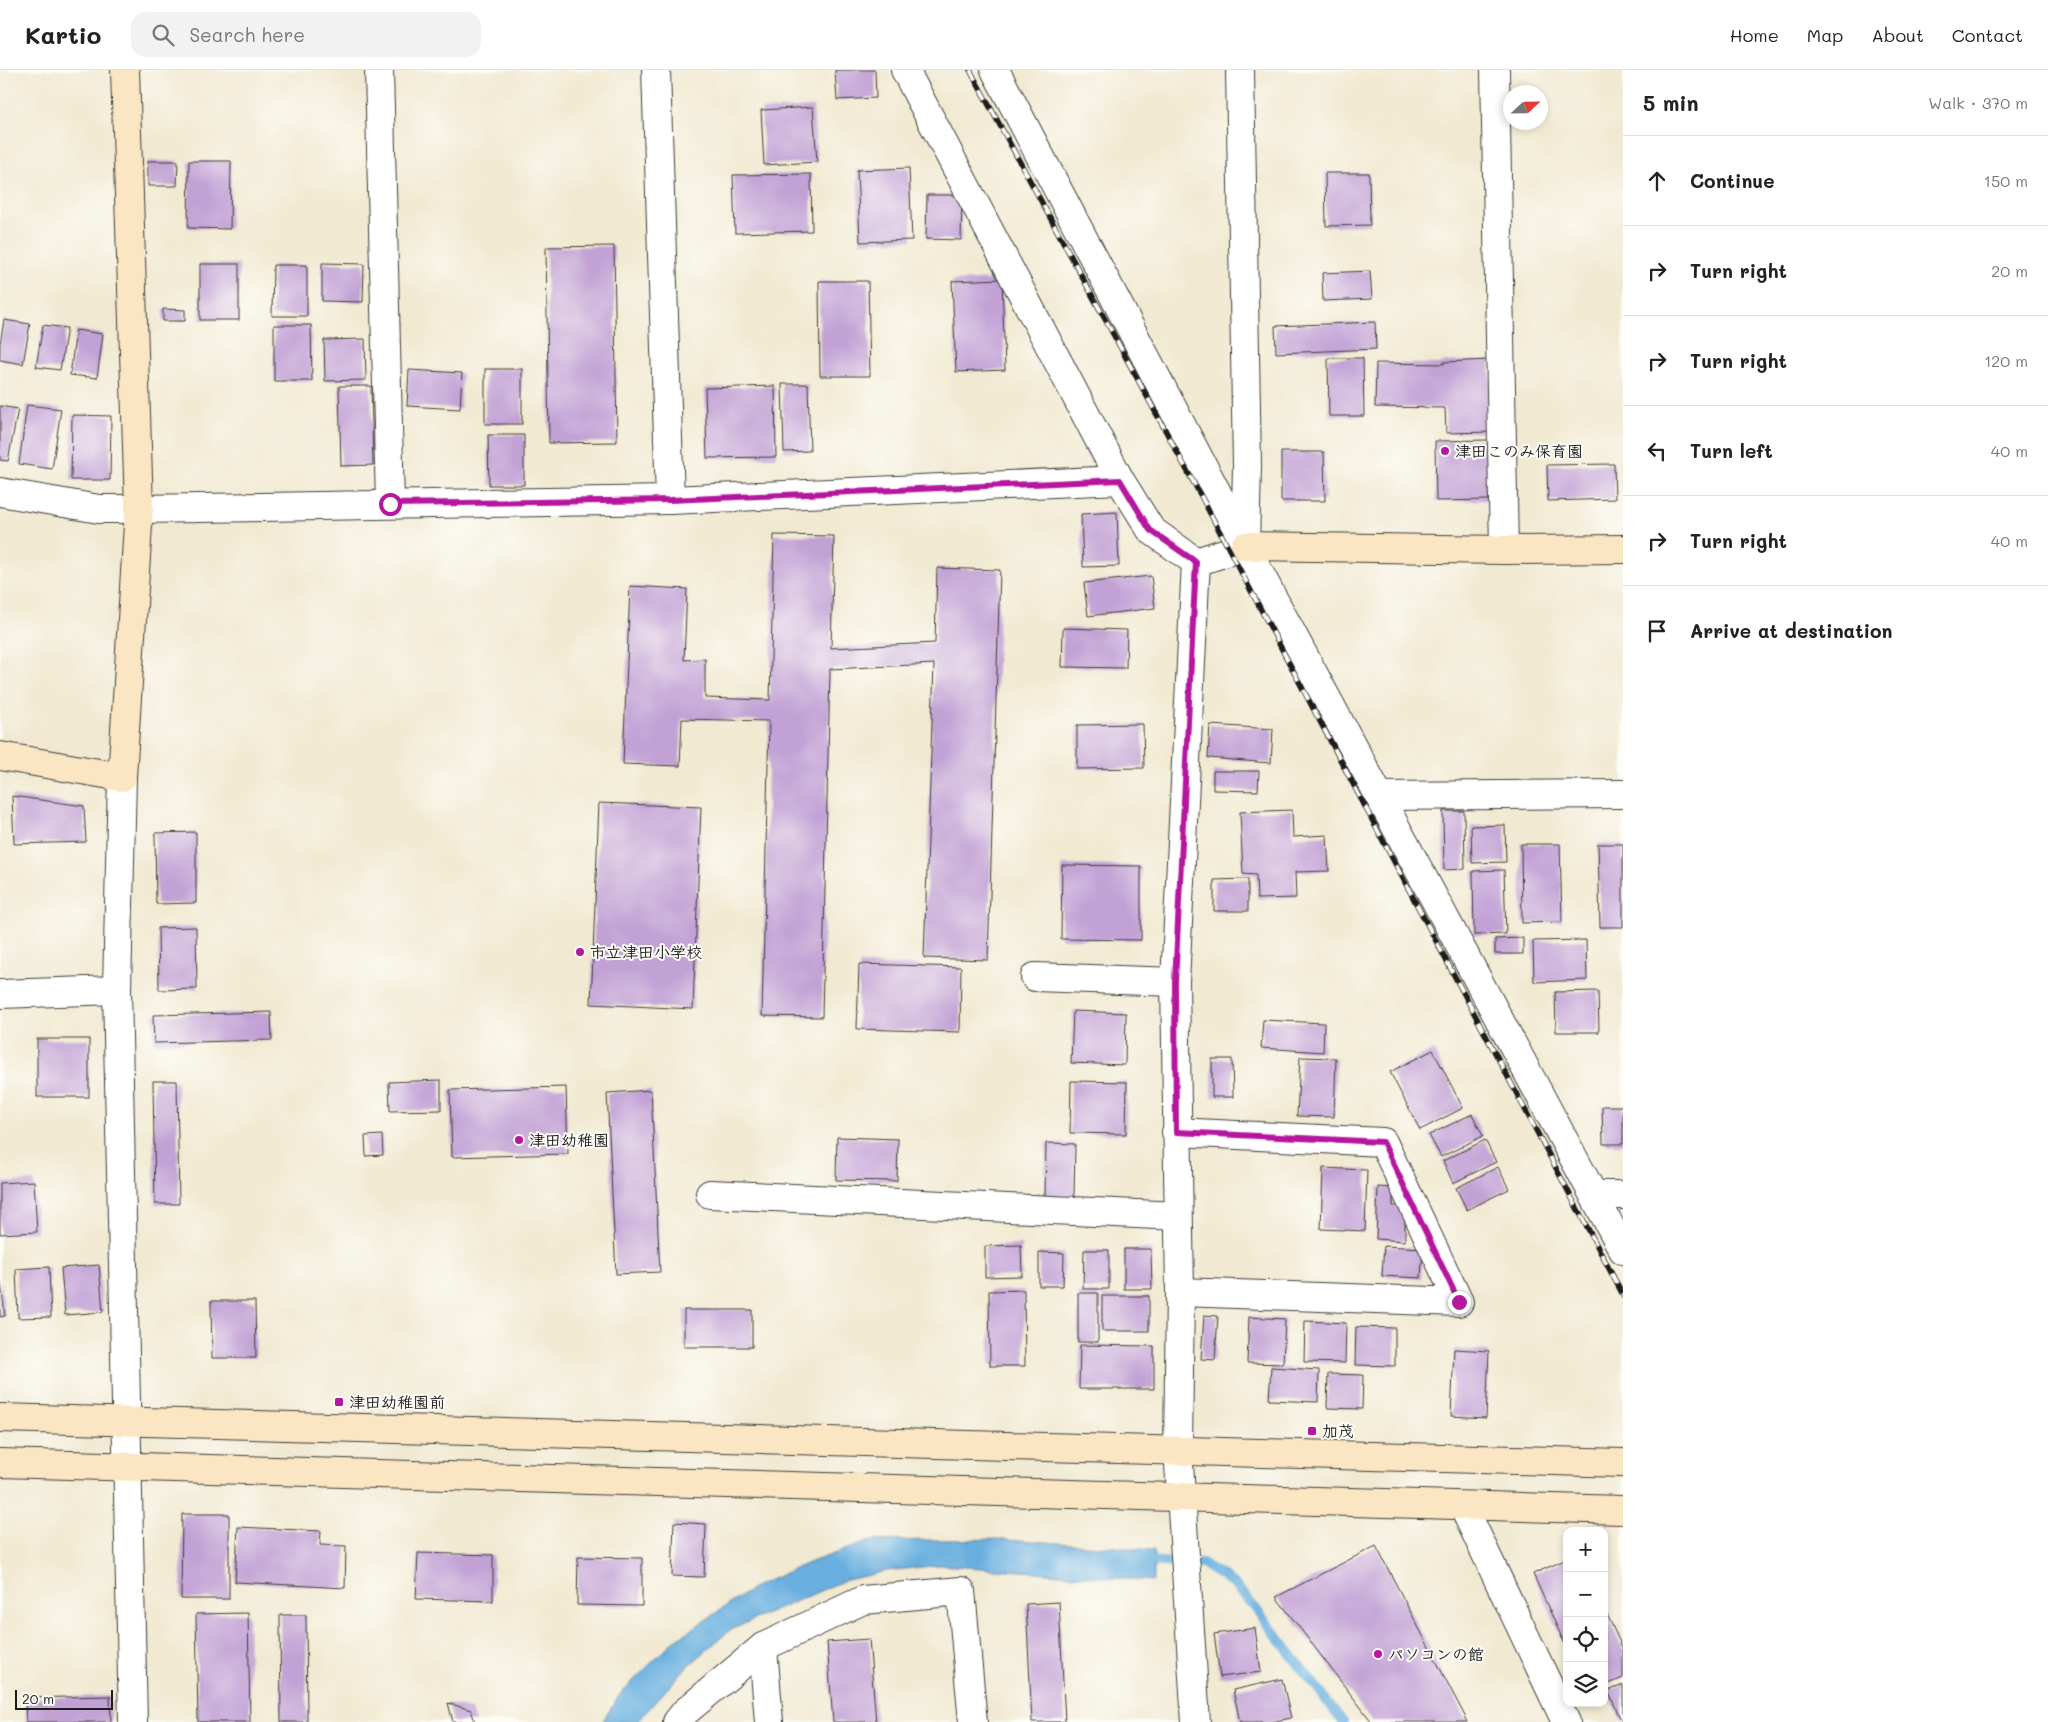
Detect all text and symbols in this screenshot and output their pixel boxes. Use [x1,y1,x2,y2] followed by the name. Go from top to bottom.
[131,12,481,57] search box
[25,19,101,50] text: Kartio
[149,21,177,49] icon: search
[189,22,305,47] text: Search here
[1730,23,1779,47] text: Home
[1807,23,1843,47] text: Map
[1871,23,1924,47] text: About
[1952,23,2023,47] text: Contact
[1503,85,1548,130] north arrow
[1643,89,1699,116] text: 5 min
[1928,92,2028,113] text: Walk · 370 m
[1643,167,1671,195] icon: ahead
[1690,168,1775,193] text: Continue
[1984,170,2028,191] text: 150 m
[1643,257,1671,285] icon: right
[1690,258,1787,283] text: Turn right
[1991,260,2028,281] text: 20 m
[1643,347,1671,375] icon: right
[1690,348,1787,373] text: Turn right
[1984,350,2028,371] text: 120 m
[1643,437,1671,465] icon: left
[1690,438,1773,463] text: Turn left
[1455,440,1583,461] place label: 津田このみ保育園
[1991,440,2028,461] text: 40 m
[1439,445,1451,457] marker: 津田このみ保育園
[379,493,402,516] route start
[1643,527,1671,555] icon: right
[1690,528,1787,553] text: Turn right
[1991,530,2028,551] text: 40 m
[1643,617,1671,645] icon: arrive
[1690,618,1893,643] text: Arrive at destination
[590,941,702,962] place label: 市立津田小学校
[574,946,586,958] marker: 市立津田小学校
[529,1129,609,1150] place label: 津田幼稚園
[513,1134,525,1146] marker: 津田幼稚園
[1448,1291,1471,1314] route end
[349,1391,445,1412] place label: 津田幼稚園前
[333,1396,345,1408] marker: 津田幼稚園前
[1322,1420,1354,1441] place label: 加茂
[1306,1425,1318,1437] marker: 加茂
[1563,1527,1608,1707] map controls
[1563,1527,1608,1572] button: +
[1563,1572,1608,1617] button: −
[1563,1617,1608,1662] button: locate
[1388,1643,1484,1664] place label: パソコンの館
[1372,1648,1384,1660] marker: パソコンの館
[1563,1662,1608,1707] button: layers
[15,1687,112,1710] scale bar
[22,1689,54,1708] text: 20 m

